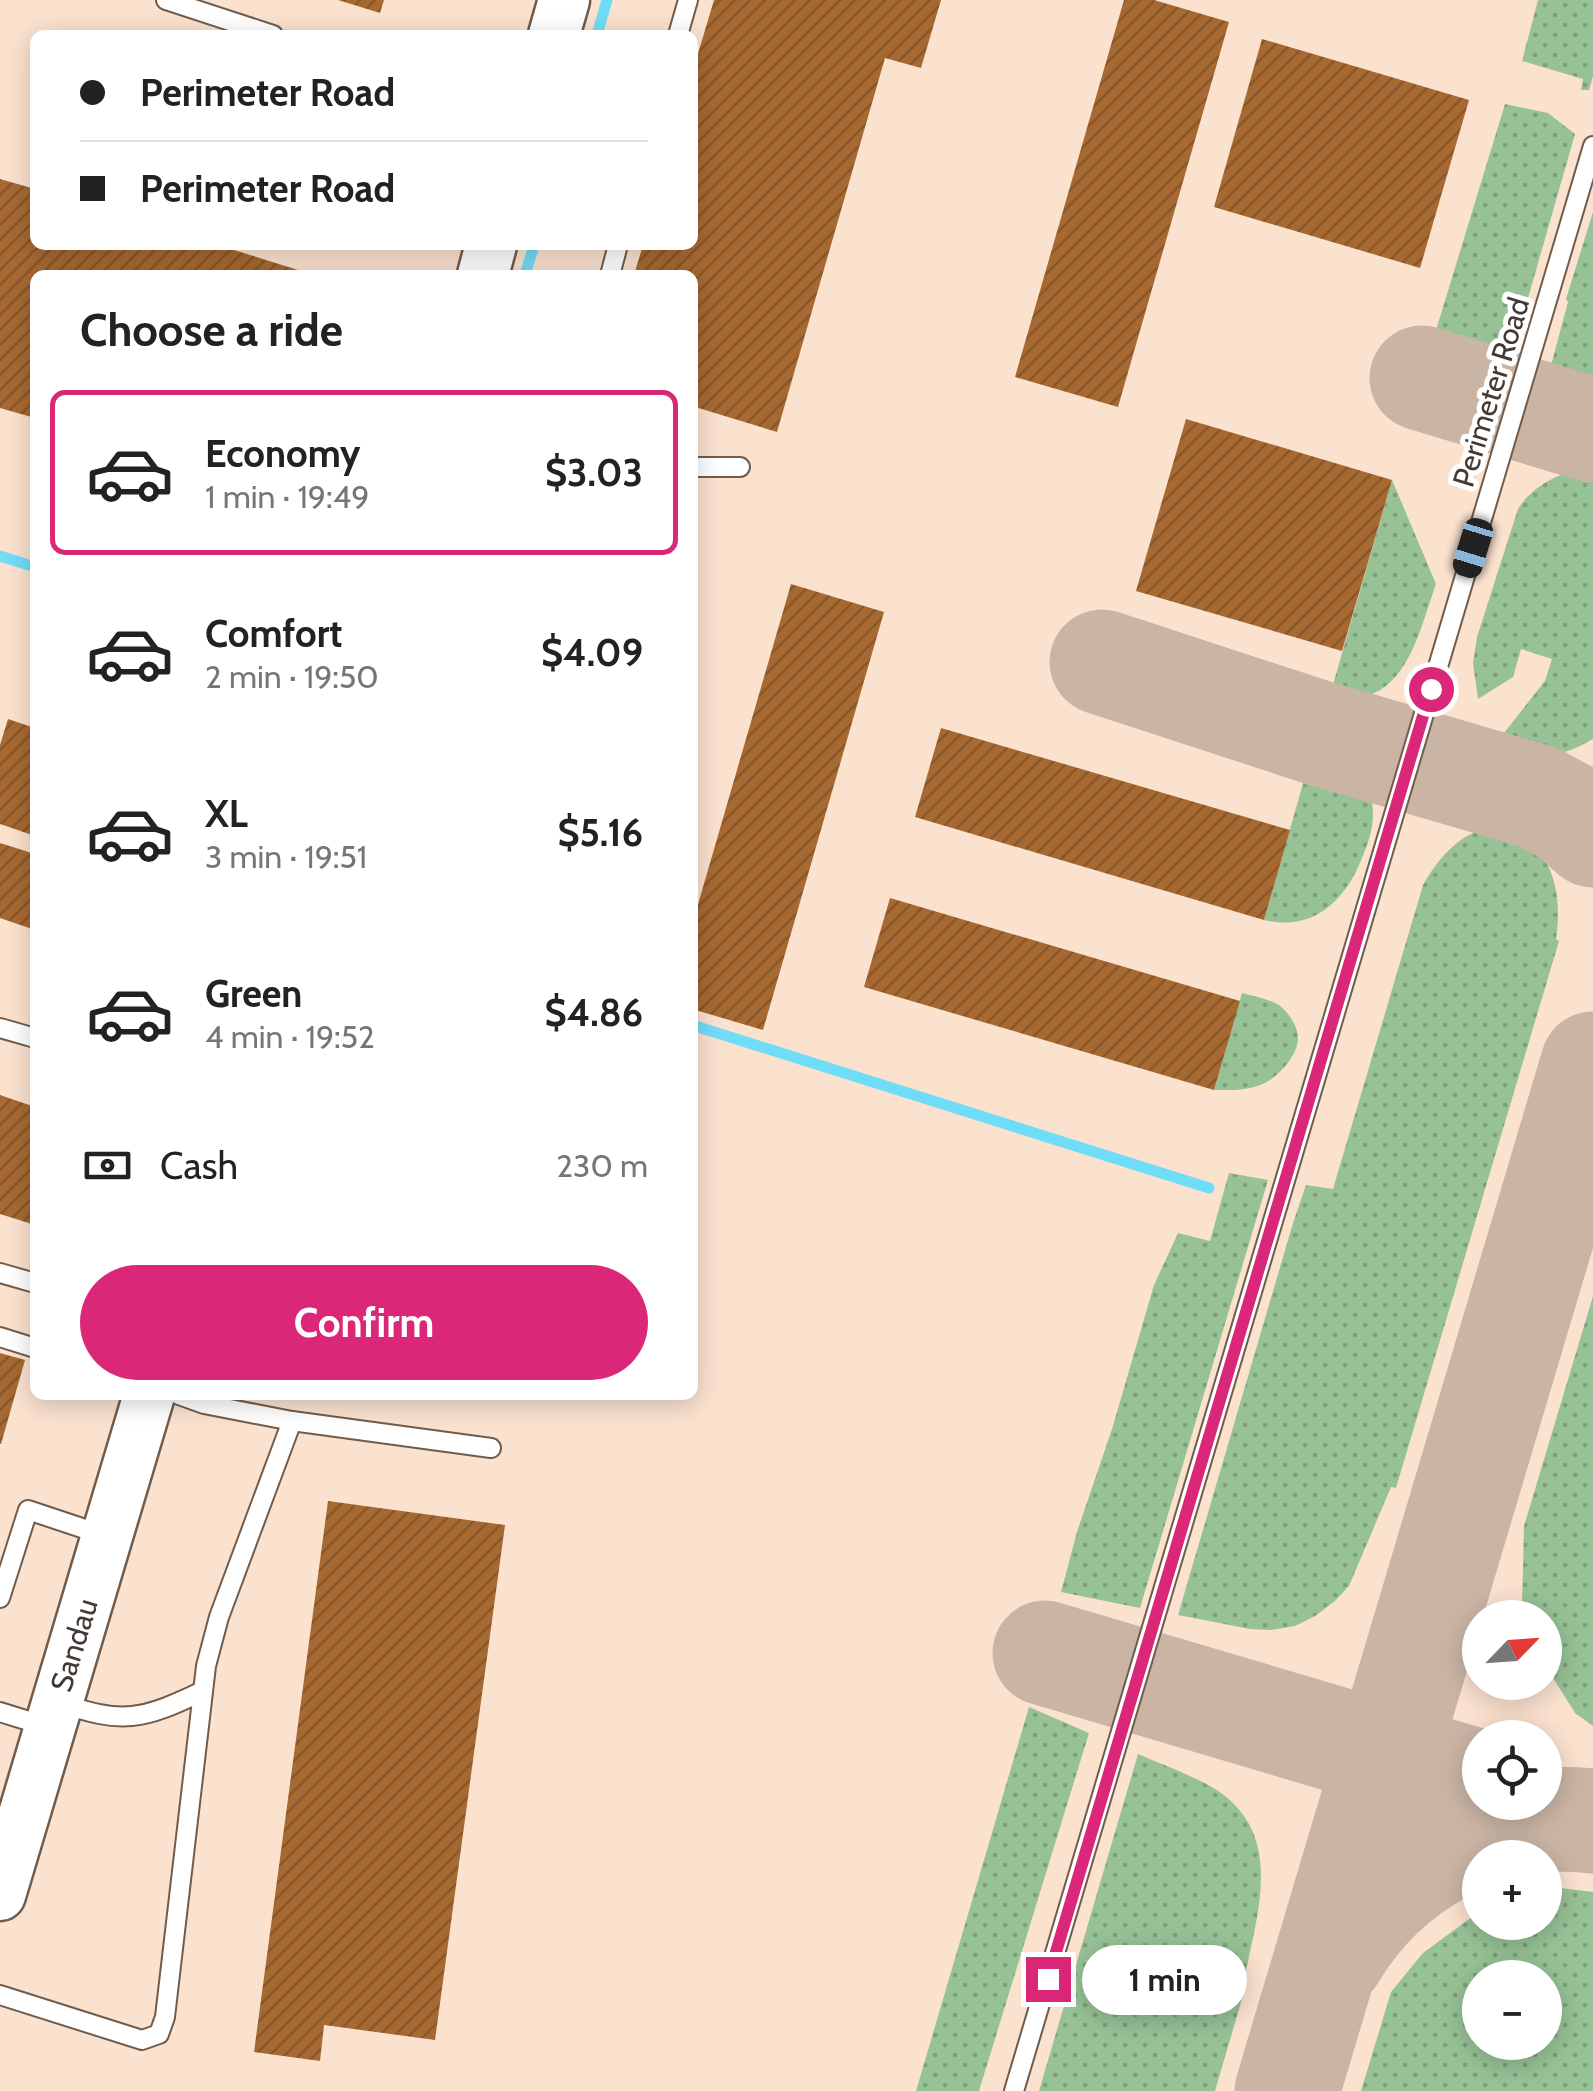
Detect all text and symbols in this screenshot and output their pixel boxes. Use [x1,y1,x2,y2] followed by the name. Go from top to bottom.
[140,69,395,116] text: Perimeter Road
[140,165,395,212] text: Perimeter Road
[1445,293,1537,491] street label: Perimeter Road
[80,303,343,357] text: Choose a ride
[85,428,175,518] icon: car
[205,430,360,477] text: Economy
[545,449,643,496] text: $3.03
[205,477,369,516] text: 1 min · 19:49
[1450,515,1496,581] car
[85,608,175,698] icon: car
[205,610,342,657] text: Comfort
[541,629,643,676] text: $4.09
[205,657,379,696] text: 2 min · 19:50
[1409,667,1454,712] route start
[85,788,175,878] icon: car
[205,790,248,837] text: XL
[557,809,643,856] text: $5.16
[205,837,367,876] text: 3 min · 19:51
[85,968,175,1058] icon: car
[205,970,302,1017] text: Green
[545,989,643,1036] text: $4.86
[205,1017,375,1056] text: 4 min · 19:52
[80,1138,135,1193] icon: cash
[160,1142,238,1189] text: Cash
[556,1146,648,1185] text: 230 m
[80,1265,648,1380] button: Confirm
[42,1594,106,1696] street label: Sandau
[1462,1600,1562,1700] north arrow
[1462,1600,1562,2060] map controls
[1462,1720,1562,1820] button: locate
[1462,1840,1562,1940] button: +
[1083,1944,1248,2014] callout: 1 min
[1026,1957,1071,2002] route end
[1128,1960,1201,1999] text: 1 min
[1462,1960,1562,2060] button: −

